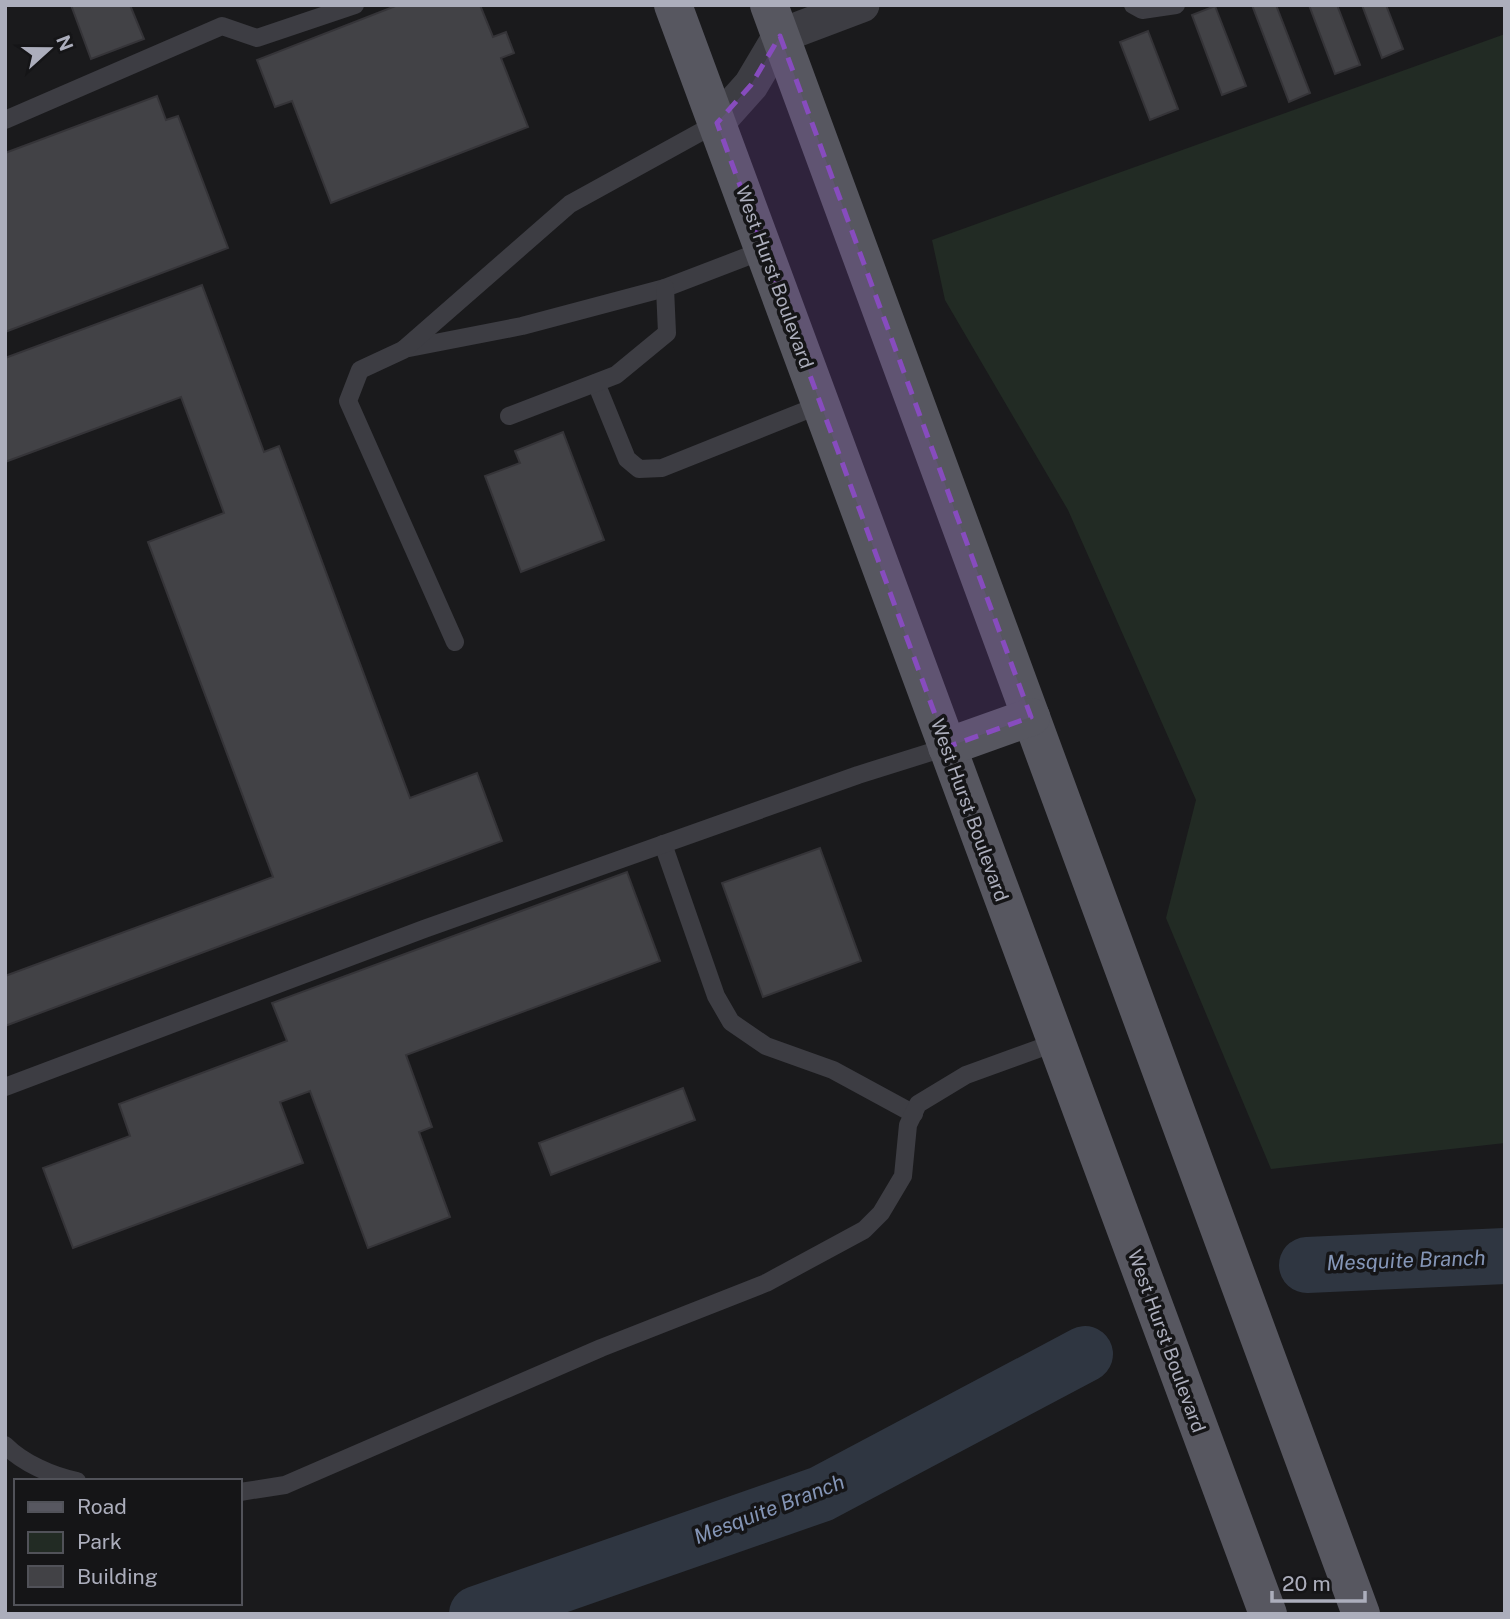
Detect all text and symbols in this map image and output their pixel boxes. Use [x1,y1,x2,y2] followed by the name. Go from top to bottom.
[14,14,84,84] north arrow
[52,32,78,54] text: N
[732,183,818,371] street label: West Hurst Boulevard
[927,716,1013,904] street label: West Hurst Boulevard
[1326,1245,1486,1275] water label: Mesquite Branch
[1124,1247,1210,1435] street label: West Hurst Boulevard
[690,1469,848,1549] water label: Mesquite Branch
[14,1479,242,1605] legend
[77,1494,127,1519] text: Road
[77,1529,122,1554] text: Park
[1272,1560,1365,1604] scale bar
[77,1564,158,1589] text: Building
[1282,1571,1331,1596] text: 20 m

